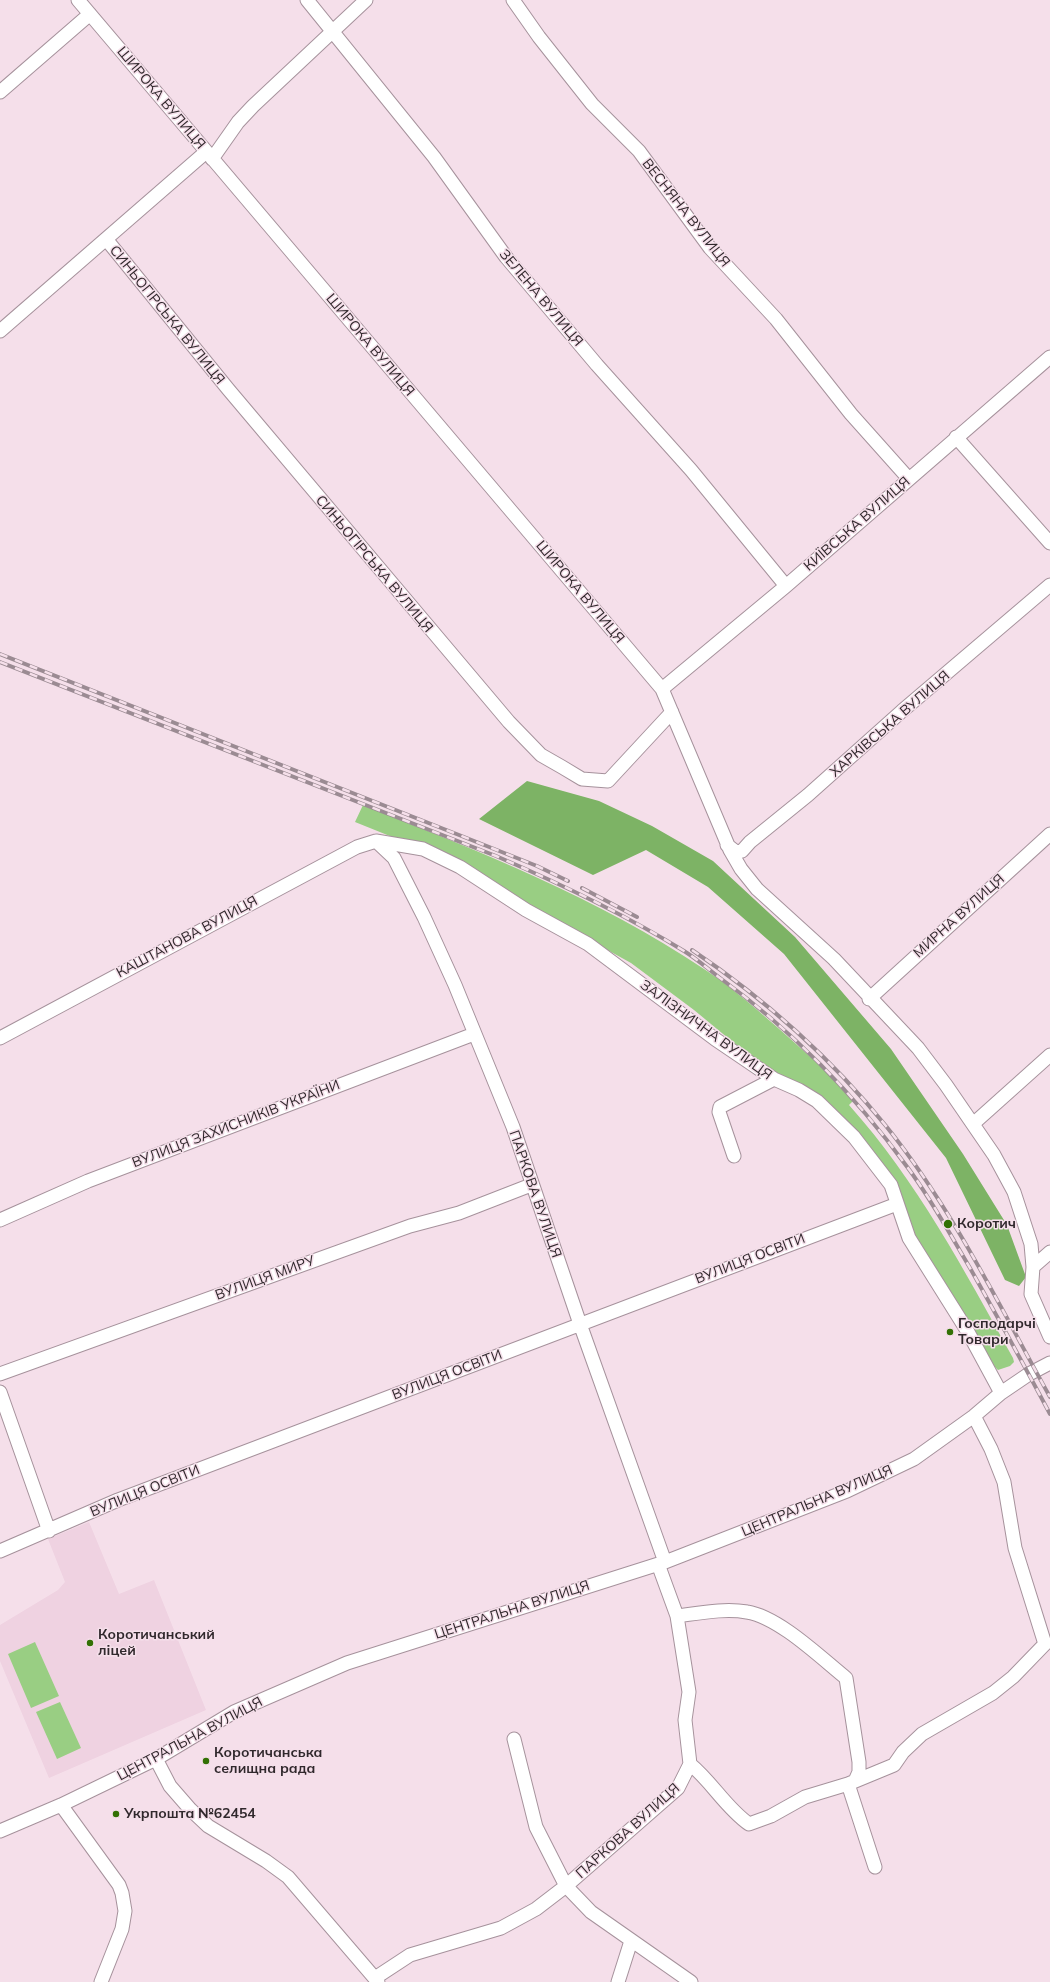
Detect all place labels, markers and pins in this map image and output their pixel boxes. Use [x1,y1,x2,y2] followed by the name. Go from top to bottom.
[957,1216,1016,1232] place label: Коротич
[942,1218,954,1230] marker: Коротич
[958,1316,1036,1348] place label: Господарчі Товари
[945,1327,955,1337] marker: Господарчі Товари
[98,1627,215,1660] place label: Коротичанський ліцей
[85,1638,95,1648] marker: Коротичанський ліцей
[214,1745,322,1778] place label: Коротичанська селищна рада
[201,1756,211,1766] marker: Коротичанська селищна рада
[124,1806,256,1822] place label: Укрпошта №62454
[111,1809,121,1819] marker: Укрпошта №62454

